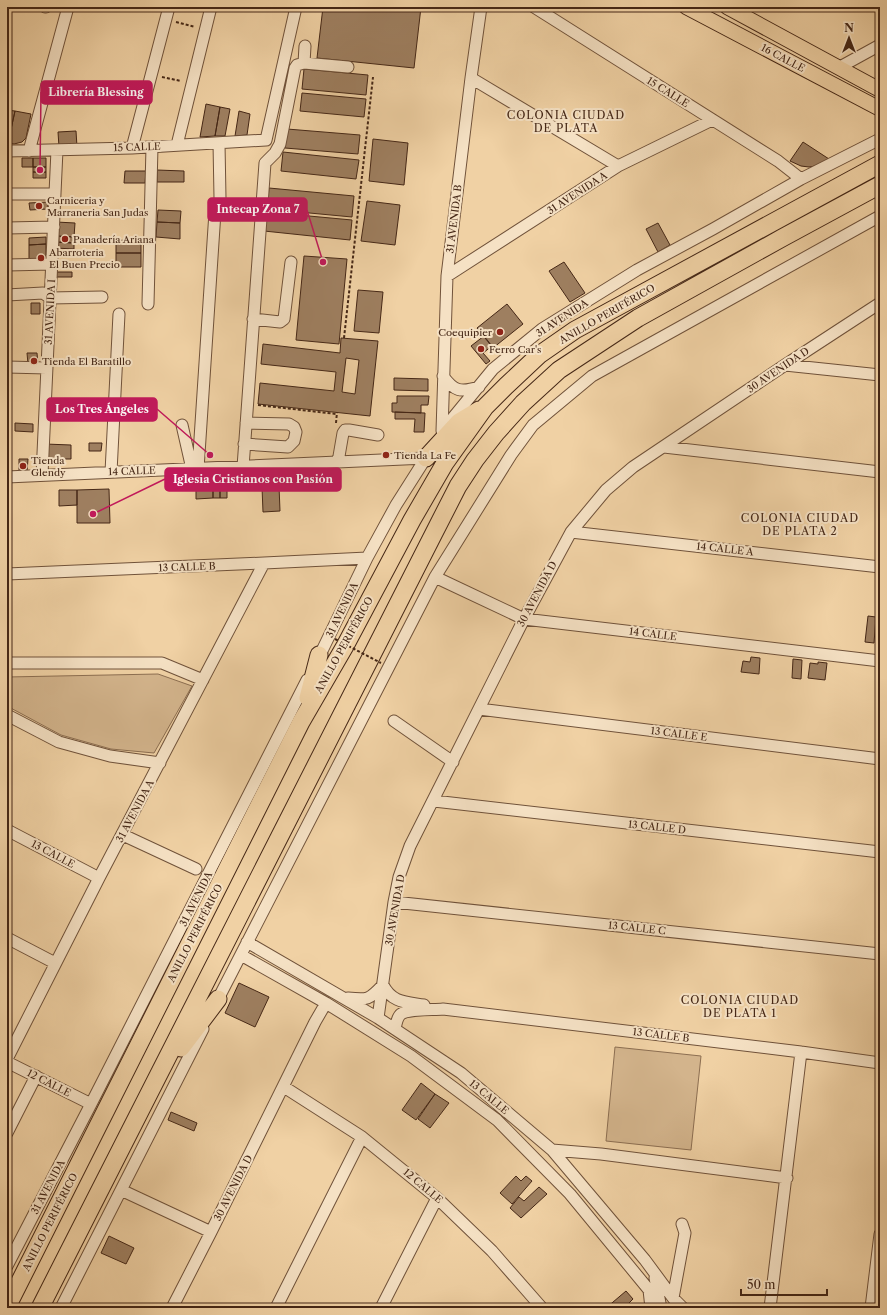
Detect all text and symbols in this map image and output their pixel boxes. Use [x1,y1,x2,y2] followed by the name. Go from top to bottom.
[829,18,869,58] north arrow
[844,21,854,35] text: N
[759,41,807,75] street label: 16 CALLE
[644,74,692,110] street label: 15 CALLE
[41,81,152,104] callout: Librería Blessing
[48,85,144,99] text: Librería Blessing
[507,108,625,135] district label: COLONIA CIUDAD DE PLATA
[113,140,161,154] street label: 15 CALLE
[544,168,610,217] street label: 31 AVENIDA A
[443,184,465,254] street label: 31 AVENIDA B
[47,194,148,219] place label: Carniceria y Marraneria San Judas
[208,198,307,221] callout: Intecap Zona 7
[34,201,44,211] marker: Carniceria y Marraneria San Judas
[217,202,300,216] text: Intecap Zona 7
[73,233,155,246] place label: Panadería Ariana
[60,234,70,244] marker: Panadería Ariana
[48,246,120,271] place label: Abarroteria El Buen Precio
[36,253,46,263] marker: Abarroteria El Buen Precio
[42,278,58,345] street label: 31 AVENIDA I
[556,281,657,347] street label: ANILLO PERIFÉRICO
[533,296,591,340] street label: 31 AVENIDA
[438,326,493,339] place label: Coequipier
[495,327,505,337] marker: Coequipier
[489,343,541,356] place label: Ferro Car's
[476,344,486,354] marker: Ferro Car's
[744,344,812,396] street label: 30 AVENIDA D
[42,355,131,368] place label: Tienda El Baratillo
[29,356,39,366] marker: Tienda El Baratillo
[47,398,157,421] callout: Los Tres Ángeles
[55,402,149,416] text: Los Tres Ángeles
[394,449,457,462] place label: Tienda La Fe
[381,450,391,460] marker: Tienda La Fe
[31,454,66,479] place label: Tienda Glendy
[18,461,28,471] marker: Tienda Glendy
[108,464,156,478] street label: 14 CALLE
[165,468,341,491] callout: Iglesia Cristianos con Pasión
[173,472,334,486] text: Iglesia Cristianos con Pasión
[741,511,859,538] district label: COLONIA CIUDAD DE PLATA 2
[696,540,755,559] street label: 14 CALLE A
[514,559,560,629] street label: 30 AVENIDA D
[158,560,216,574] street label: 13 CALLE B
[323,580,361,640] street label: 31 AVENIDA
[312,594,376,696] street label: ANILLO PERIFÉRICO
[628,625,678,643] street label: 14 CALLE
[650,724,708,744] street label: 13 CALLE E
[113,777,157,845] street label: 31 AVENIDA A
[627,817,687,837] street label: 13 CALLE D
[29,837,77,871] street label: 13 CALLE
[177,869,216,929] street label: 31 AVENIDA
[382,873,408,947] street label: 30 AVENIDA D
[164,882,225,985] street label: ANILLO PERIFÉRICO
[608,919,667,938] street label: 13 CALLE C
[681,993,799,1020] district label: COLONIA CIUDAD DE PLATA 1
[632,1025,690,1045] street label: 13 CALLE B
[25,1066,73,1100] street label: 12 CALLE
[467,1077,511,1117] street label: 13 CALLE
[211,1153,255,1223] street label: 30 AVENIDA D
[28,1157,68,1216] street label: 31 AVENIDA
[401,1166,446,1206] street label: 12 CALLE
[19,1171,80,1274] street label: ANILLO PERIFÉRICO
[741,1271,827,1297] scale bar
[747,1277,776,1292] text: 50 m

